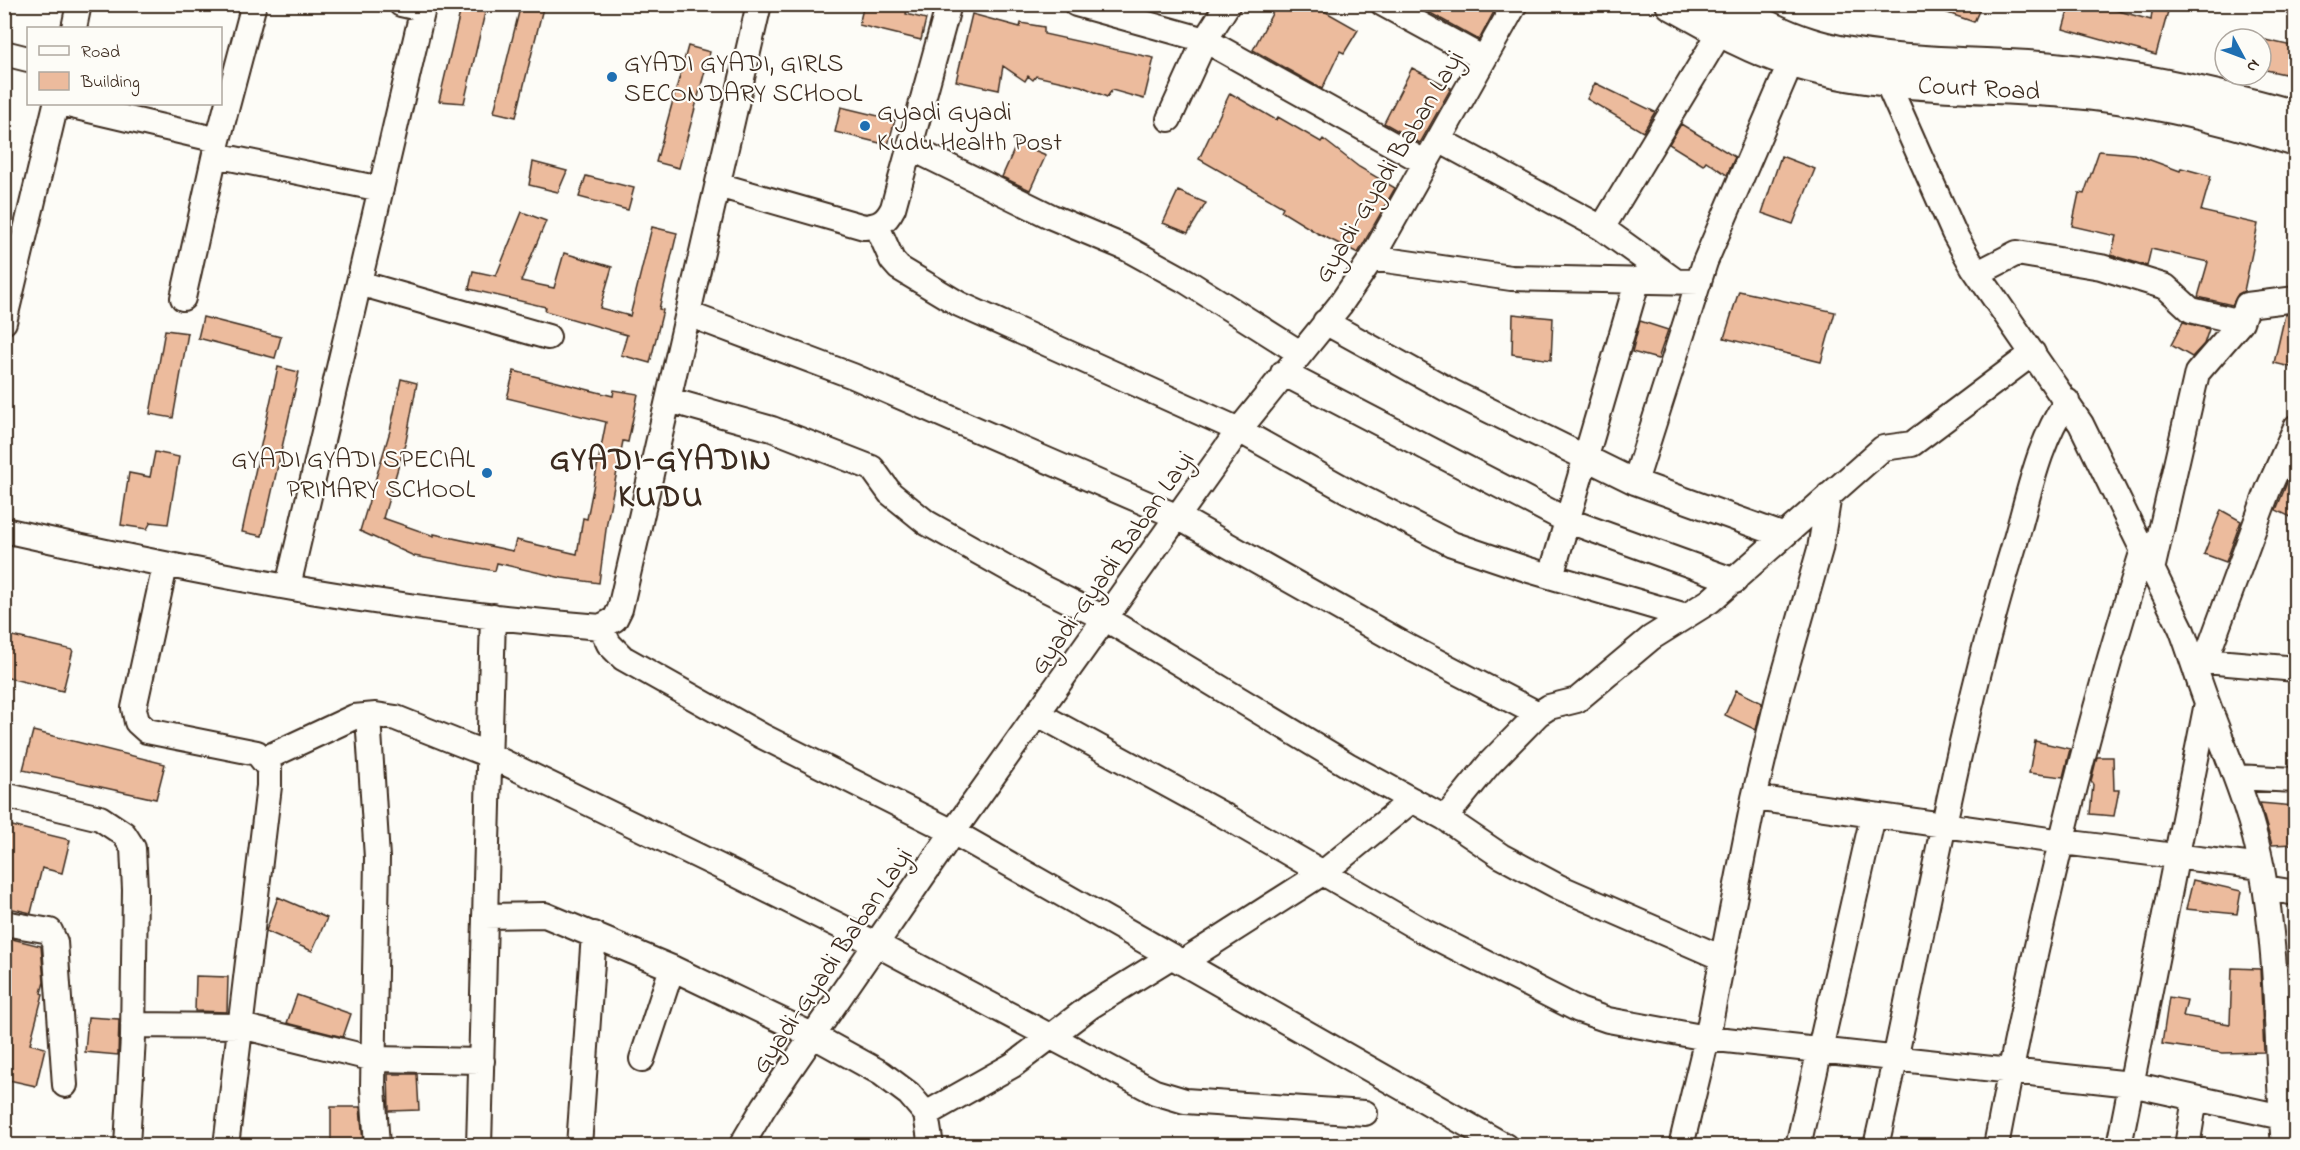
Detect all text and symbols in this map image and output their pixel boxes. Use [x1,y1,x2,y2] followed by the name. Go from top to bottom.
[27,27,222,105] legend
[2213,27,2273,87] north arrow
[81,40,120,66] text: Road
[1306,44,1475,291] street label: Gyadi-Gyadi Baban Layi
[624,46,863,114] place label: GYADI GYADI, GIRLS SECONDARY SCHOOL
[2240,54,2265,78] text: N
[1917,68,2041,112] street label: Court Road
[80,70,140,97] text: Building
[605,70,619,84] marker: GYADI GYADI, GIRLS SECONDARY SCHOOL
[877,95,1062,163] place label: Gyadi Gyadi Kudu Health Post
[858,119,872,133] marker: Gyadi Gyadi Kudu Health Post
[550,438,772,522] district label: GYADI-GYADIN KUDU
[231,442,475,510] place label: GYADI GYADI SPECIAL PRIMARY SCHOOL
[1022,444,1205,684] street label: Gyadi-Gyadi Baban Layi
[480,466,494,480] marker: GYADI GYADI SPECIAL PRIMARY SCHOOL
[743,841,924,1083] street label: Gyadi-Gyadi Baban Layi

